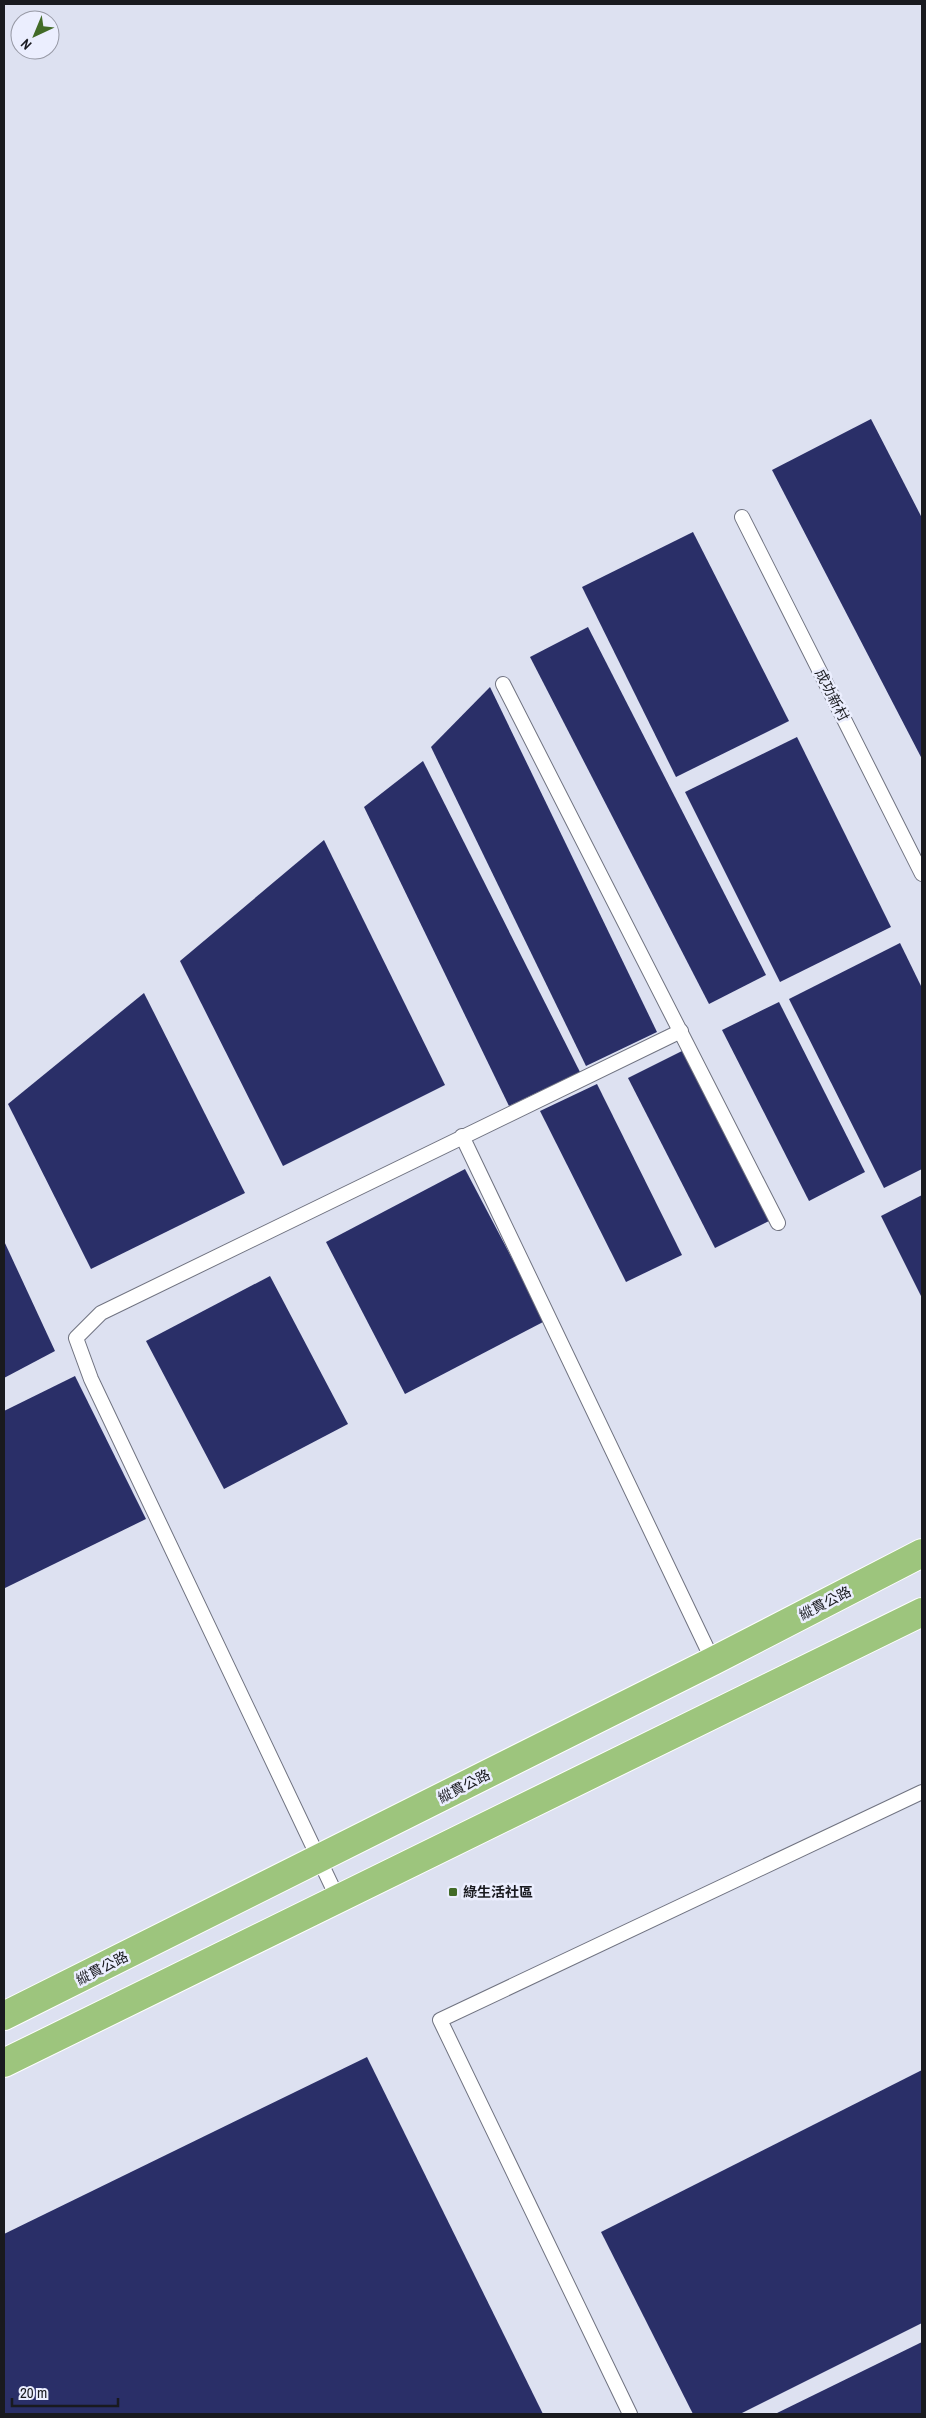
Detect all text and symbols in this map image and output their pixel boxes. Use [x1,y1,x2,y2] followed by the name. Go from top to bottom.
[10,10,60,60] north arrow
[17,35,35,54] text: N
[811,666,853,724] street label: 成功新村
[796,1582,854,1624] street label: 縱貫公路
[435,1765,493,1807] street label: 縱貫公路
[463,1883,533,1901] place label: 綠生活社區
[447,1886,459,1898] marker: 綠生活社區
[73,1947,131,1989] street label: 縱貫公路
[12,2376,119,2408] scale bar
[20,2382,47,2403] text: 20 m

